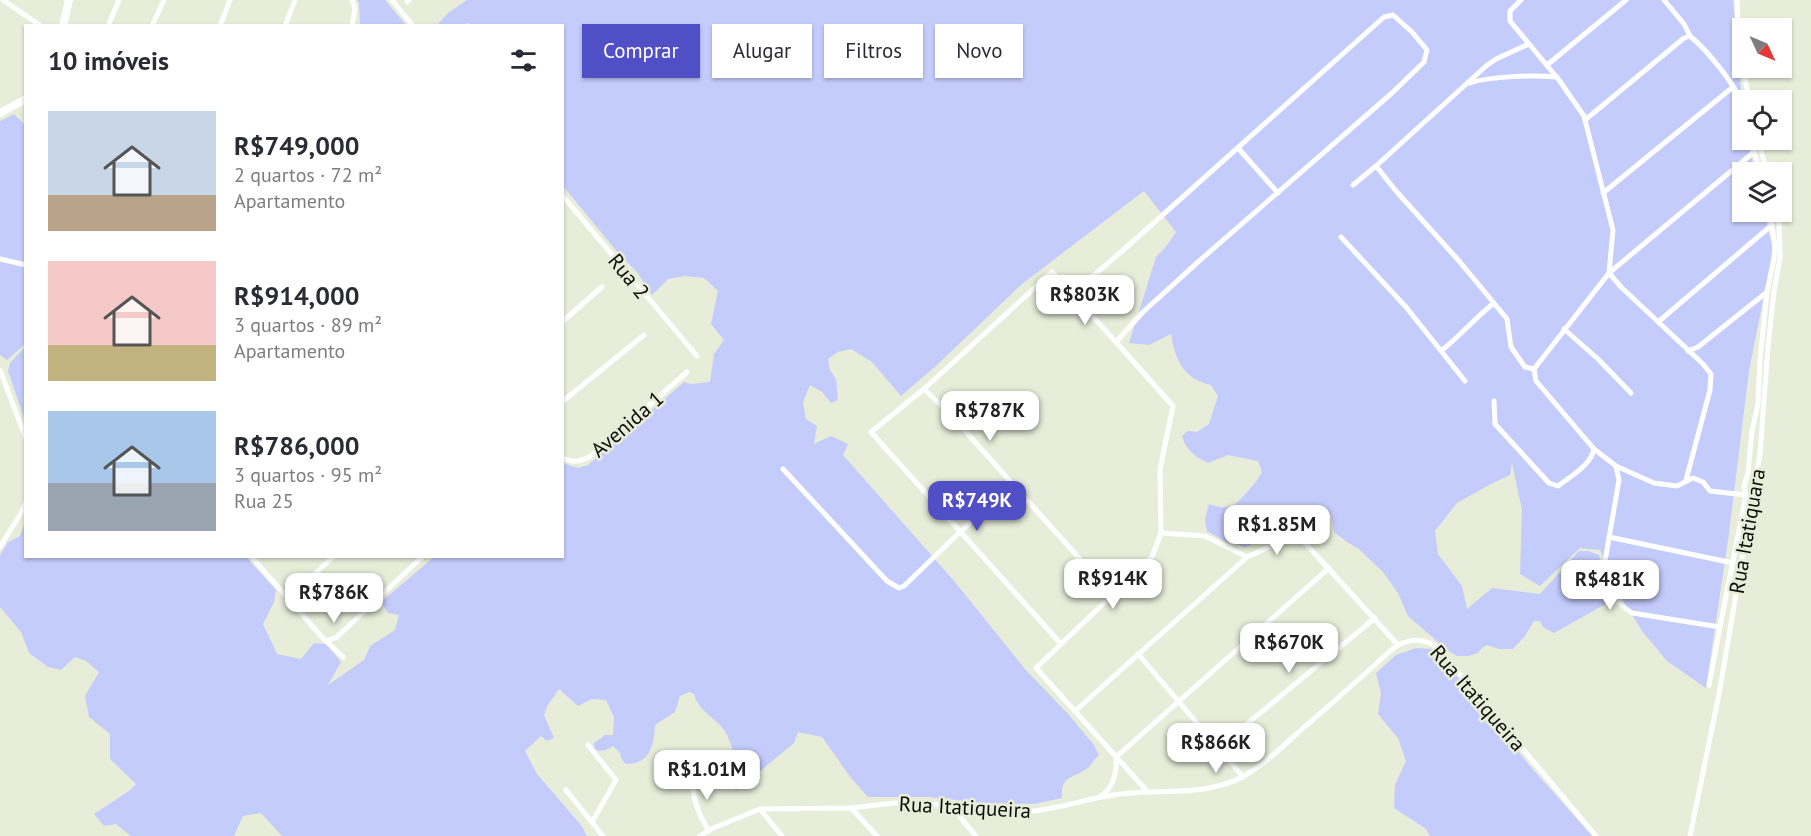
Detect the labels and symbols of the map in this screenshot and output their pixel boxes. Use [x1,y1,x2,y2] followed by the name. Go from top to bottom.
[1732,18,1792,78] north arrow
[602,248,656,304] street label: Rua 2
[1036,275,1134,326] pin: R$803K
[585,385,669,463] street label: Avenida 1
[941,391,1039,442] pin: R$787K
[1723,466,1771,596] street label: Rua Itatiquara
[928,481,1026,532] pin: R$749K
[1222,505,1332,556] pin: R$1.85M
[1064,559,1162,610] pin: R$914K
[1561,560,1659,611] pin: R$481K
[285,573,383,624] pin: R$786K
[1240,623,1338,674] pin: R$670K
[1424,639,1532,757] street label: Rua Itatiqueira
[1167,723,1265,774] pin: R$866K
[652,750,762,801] pin: R$1.01M
[898,790,1032,824] street label: Rua Itatiqueira

